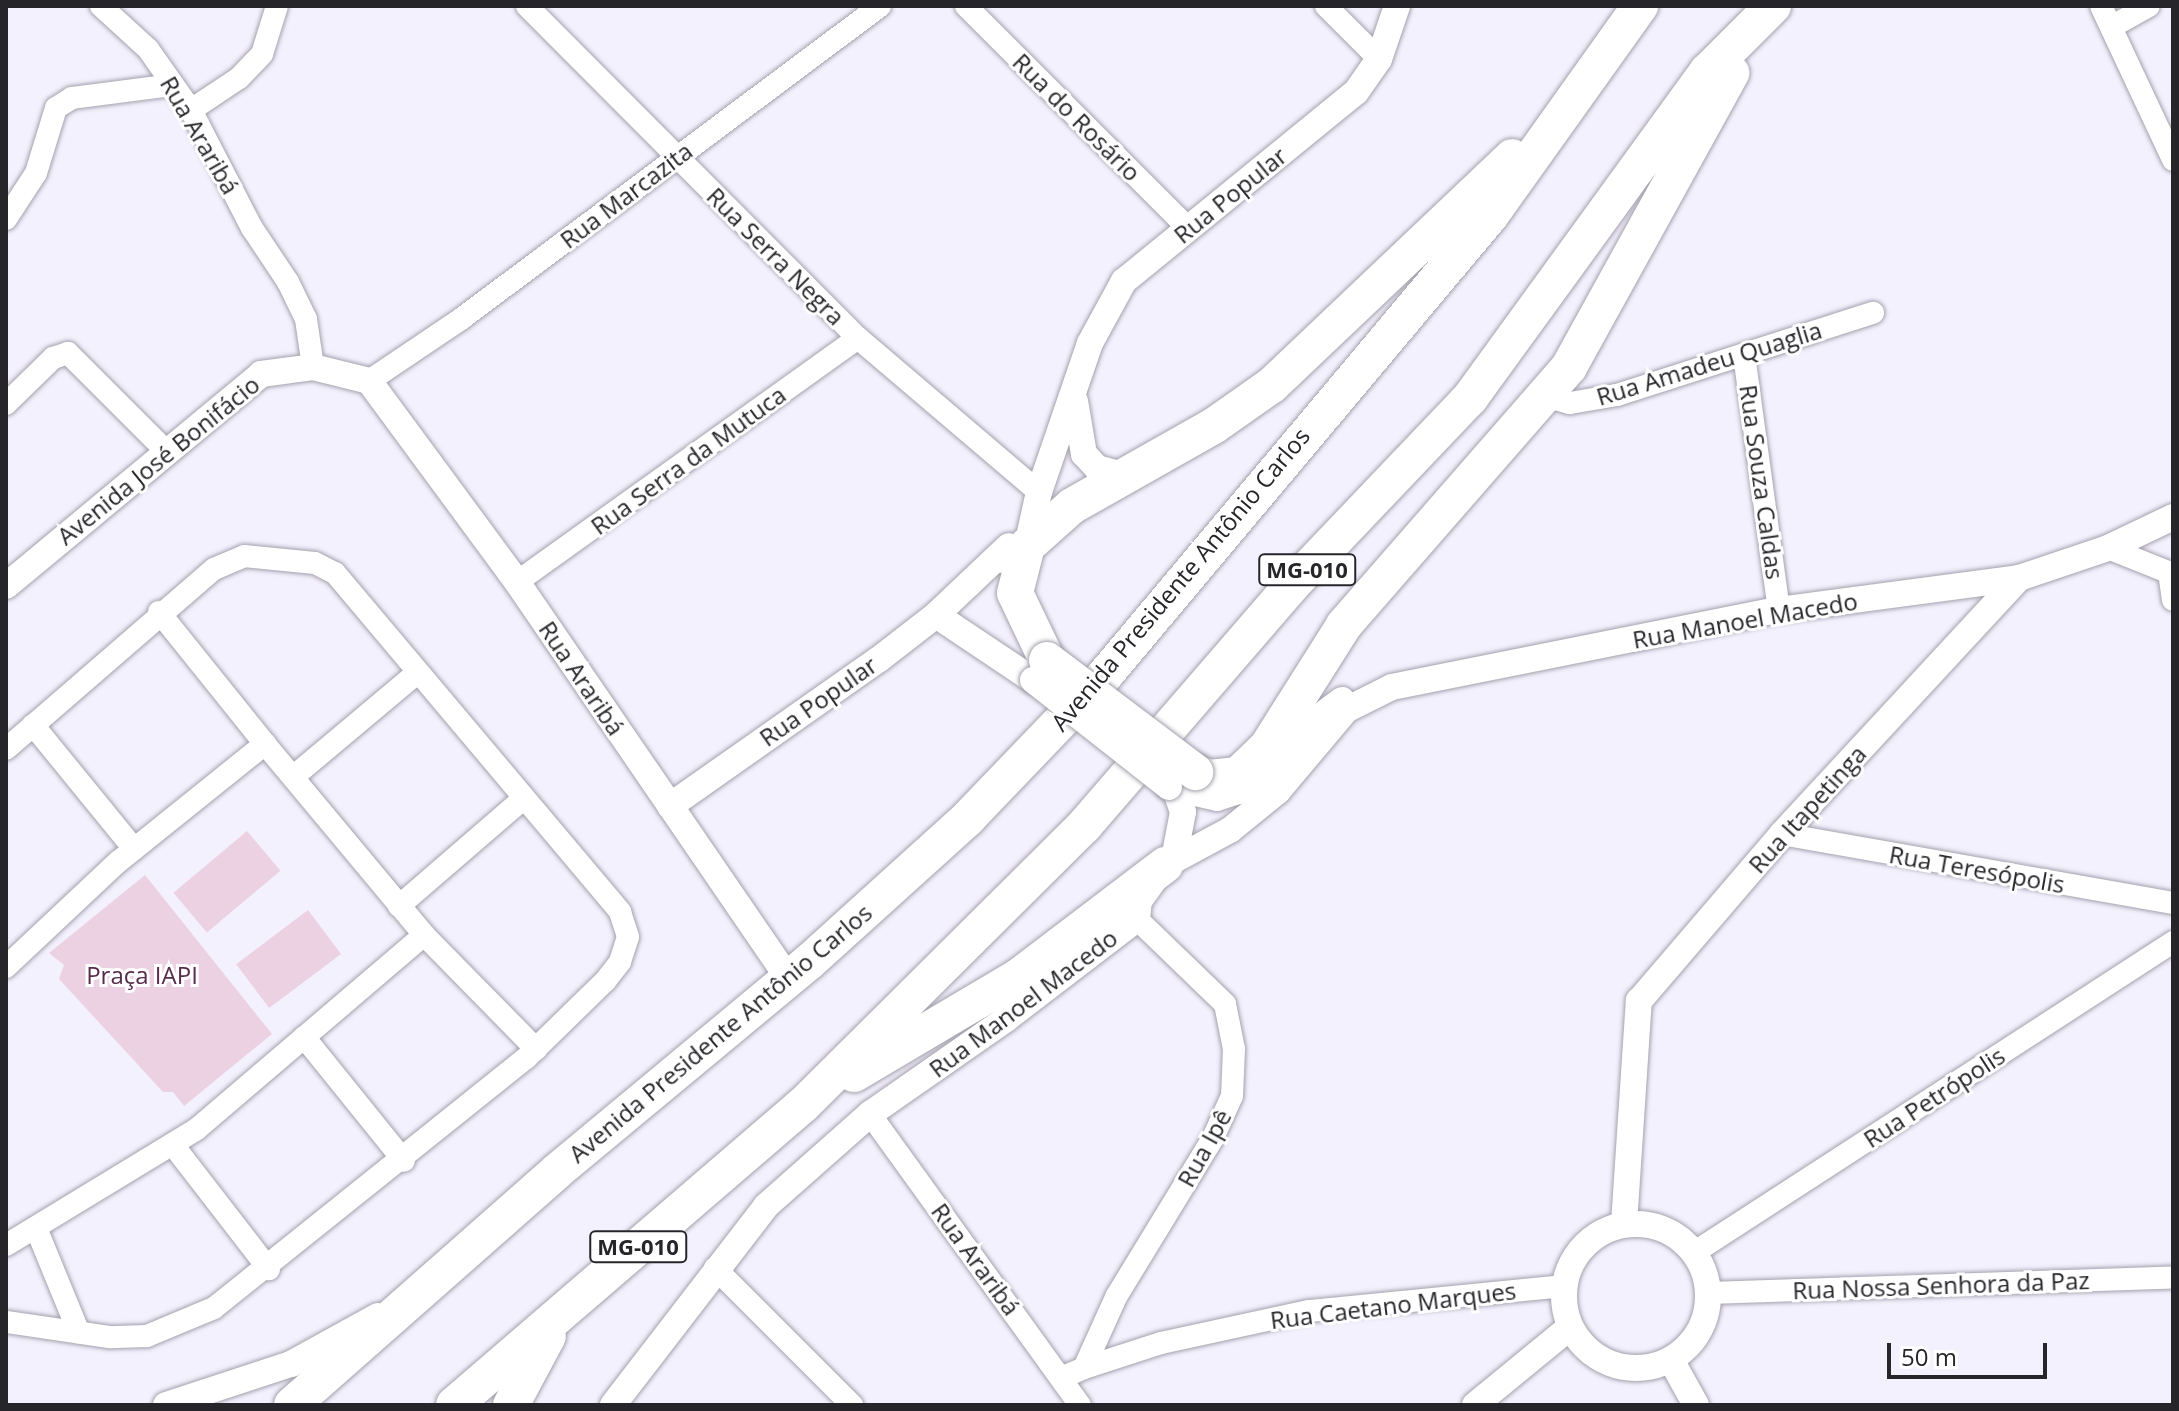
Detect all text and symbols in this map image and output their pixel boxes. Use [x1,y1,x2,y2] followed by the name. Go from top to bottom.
[1007,47,1147,187] street label: Rua do Rosário
[155,71,245,199] street label: Rua Araribá
[554,136,698,254] street label: Rua Marcazita
[1168,141,1292,249] street label: Rua Popular
[701,181,851,331] street label: Rua Serra Negra
[1593,315,1825,411] street label: Rua Amadeu Quaglia
[51,370,265,550] street label: Avenida José Bonifácio
[585,380,791,540] street label: Rua Serra da Mutuca
[1734,383,1790,581] street label: Rua Souza Caldas
[1045,422,1315,736] street label: Avenida Presidente Antônio Carlos
[1257,552,1357,588] road number: MG-010
[1630,586,1860,654] street label: Rua Manoel Macedo
[533,616,631,740] street label: Rua Araribá
[754,650,882,752] street label: Rua Popular
[1742,739,1872,879] street label: Rua Itapetinga
[1887,839,2067,899] street label: Rua Teresópolis
[563,898,877,1168] street label: Avenida Presidente Antônio Carlos
[923,923,1123,1083] street label: Rua Manoel Macedo
[86,961,198,989] park label: Praça IAPI
[1858,1041,2010,1153] street label: Rua Petrópolis
[1171,1104,1237,1192] street label: Rua Ipê
[926,1197,1026,1321] street label: Rua Araribá
[588,1229,688,1265] road number: MG-010
[1792,1265,2090,1305] street label: Rua Nossa Senhora da Paz
[1268,1276,1518,1334] street label: Rua Caetano Marques
[1891,1327,2051,1377] scale bar
[1901,1340,1957,1373] text: 50 m

